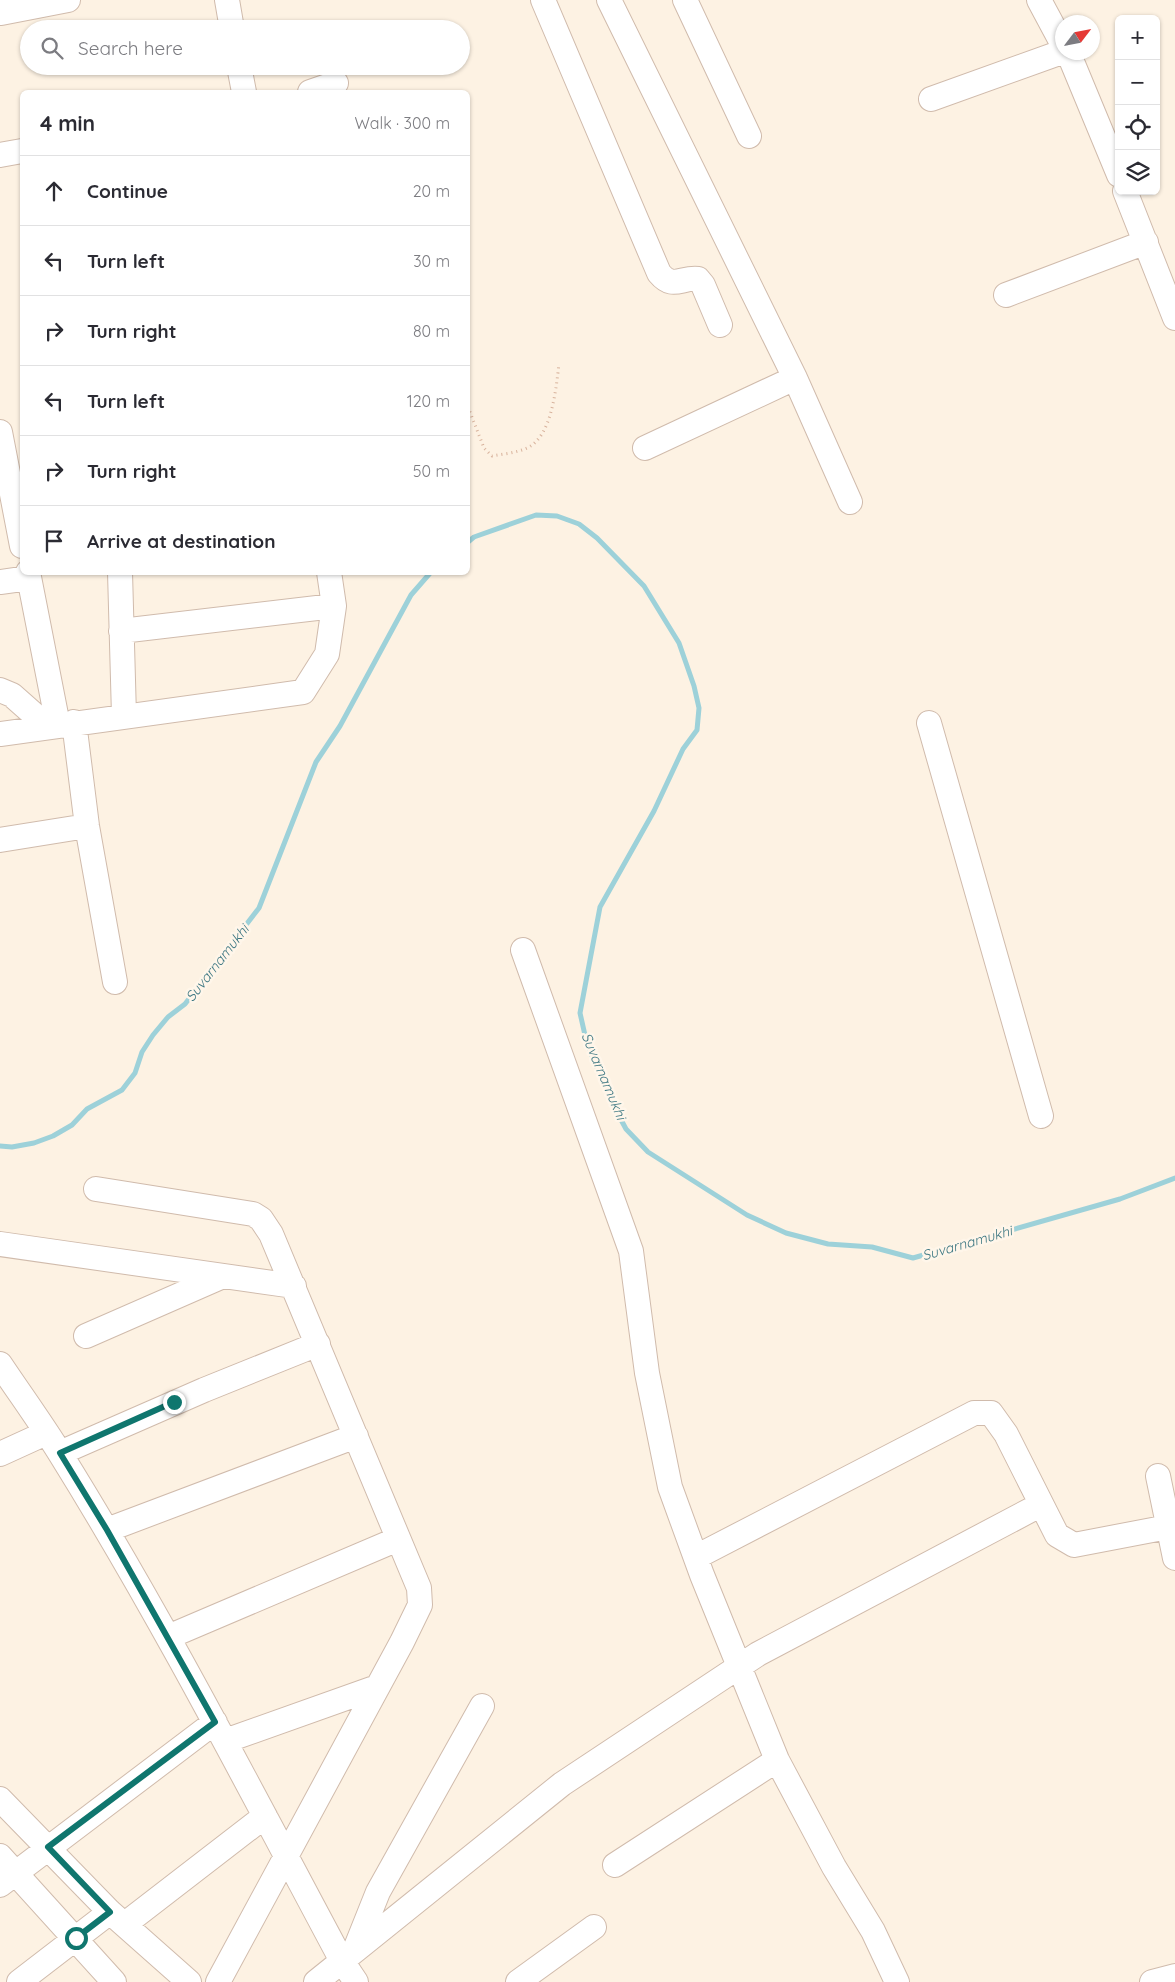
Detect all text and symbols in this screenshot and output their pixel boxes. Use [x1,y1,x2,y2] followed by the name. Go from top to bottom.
[1055,15,1100,60] north arrow
[1115,15,1160,195] map controls
[1115,15,1160,60] button: +
[20,20,470,75] search box
[38,34,66,62] icon: search
[78,36,183,60] text: Search here
[1115,60,1160,105] button: −
[1115,105,1160,150] button: locate
[40,110,95,136] text: 4 min
[355,113,450,133] text: Walk · 300 m
[1115,150,1160,195] button: layers
[40,177,68,205] icon: ahead
[87,179,168,203] text: Continue
[413,181,450,201] text: 20 m
[40,247,68,275] icon: left
[87,249,165,273] text: Turn left
[413,251,450,271] text: 30 m
[40,317,68,345] icon: right
[87,319,176,343] text: Turn right
[413,321,450,341] text: 80 m
[40,387,68,415] icon: left
[87,389,165,413] text: Turn left
[407,391,450,411] text: 120 m
[40,457,68,485] icon: right
[87,459,176,483] text: Turn right
[413,461,450,481] text: 50 m
[40,527,68,555] icon: arrive
[87,529,276,553] text: Arrive at destination
[181,919,254,1005] water label: Suvarnamukhi
[578,1030,631,1124] water label: Suvarnamukhi
[920,1221,1016,1264] water label: Suvarnamukhi
[163,1391,186,1414] route end
[65,1927,88,1950] route start

